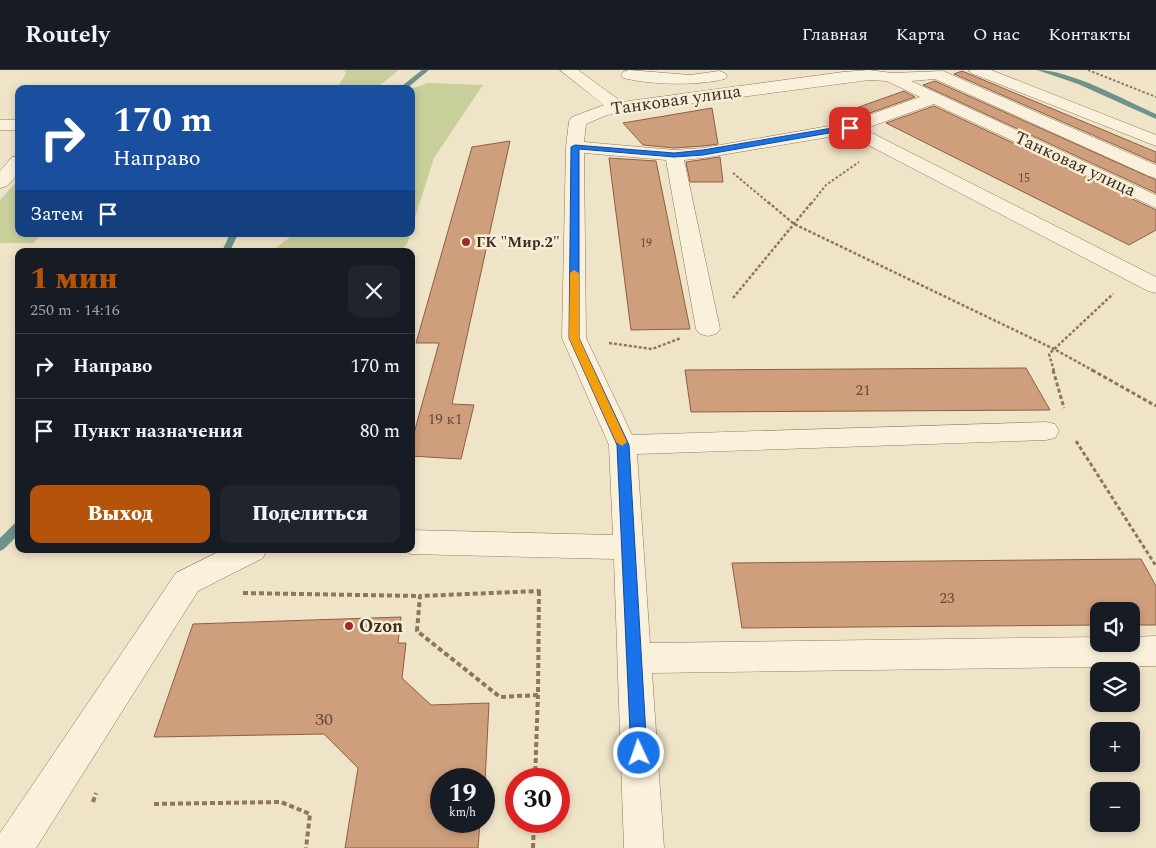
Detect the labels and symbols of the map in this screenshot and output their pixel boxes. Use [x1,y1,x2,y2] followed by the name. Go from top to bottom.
[609,77,743,123] street label: Танковая улица
[829,107,871,149] pin
[1010,124,1140,204] street label: Танковая улица
[1018,169,1030,188] house number: 15
[476,231,560,254] place label: ГК "Мир.2"
[640,234,652,253] house number: 19
[460,236,472,248] marker: ГК "Мир.2"
[855,379,871,402] house number: 21
[428,408,462,431] house number: 19 к1
[939,587,955,610] house number: 23
[359,613,403,640] place label: Ozon
[343,620,355,632] marker: Ozon
[315,706,333,733] house number: 30
[612,726,664,778] position arrow
[505,768,570,833] speed limit sign: 30

